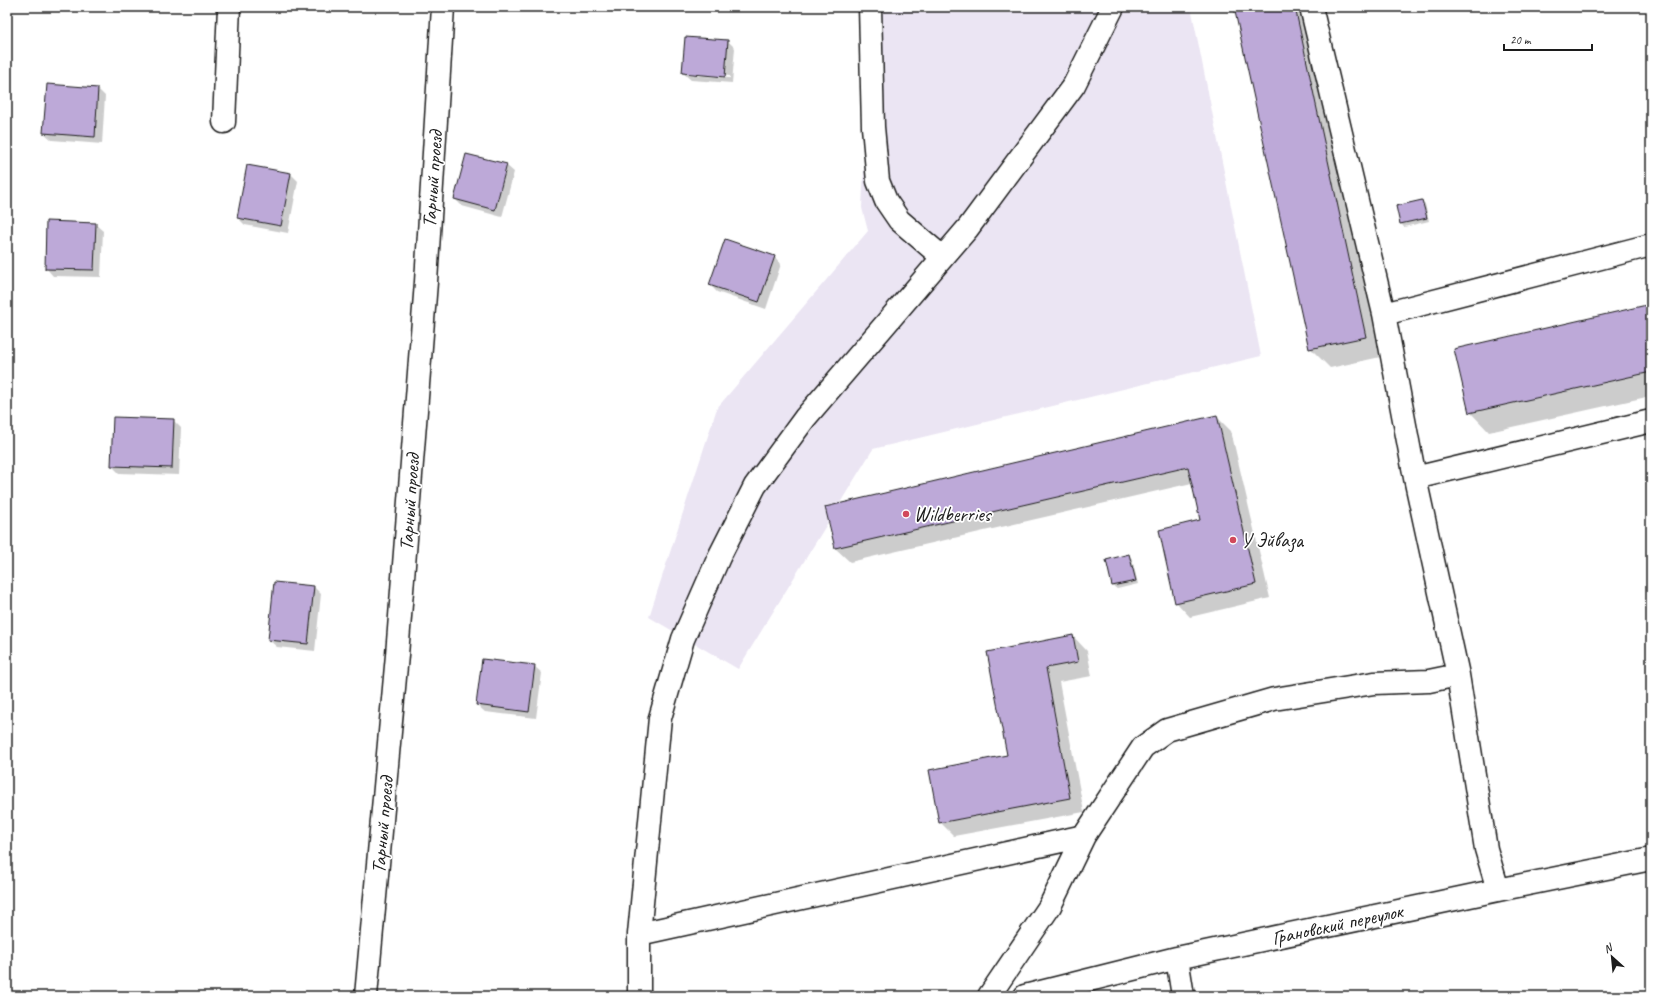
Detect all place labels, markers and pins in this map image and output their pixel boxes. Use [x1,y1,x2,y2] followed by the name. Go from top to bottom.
[914,502,993,527] place label: Wildberries
[901,509,911,519] marker: Wildberries
[1241,528,1305,553] place label: У Эйваза
[1228,535,1238,545] marker: У Эйваза

